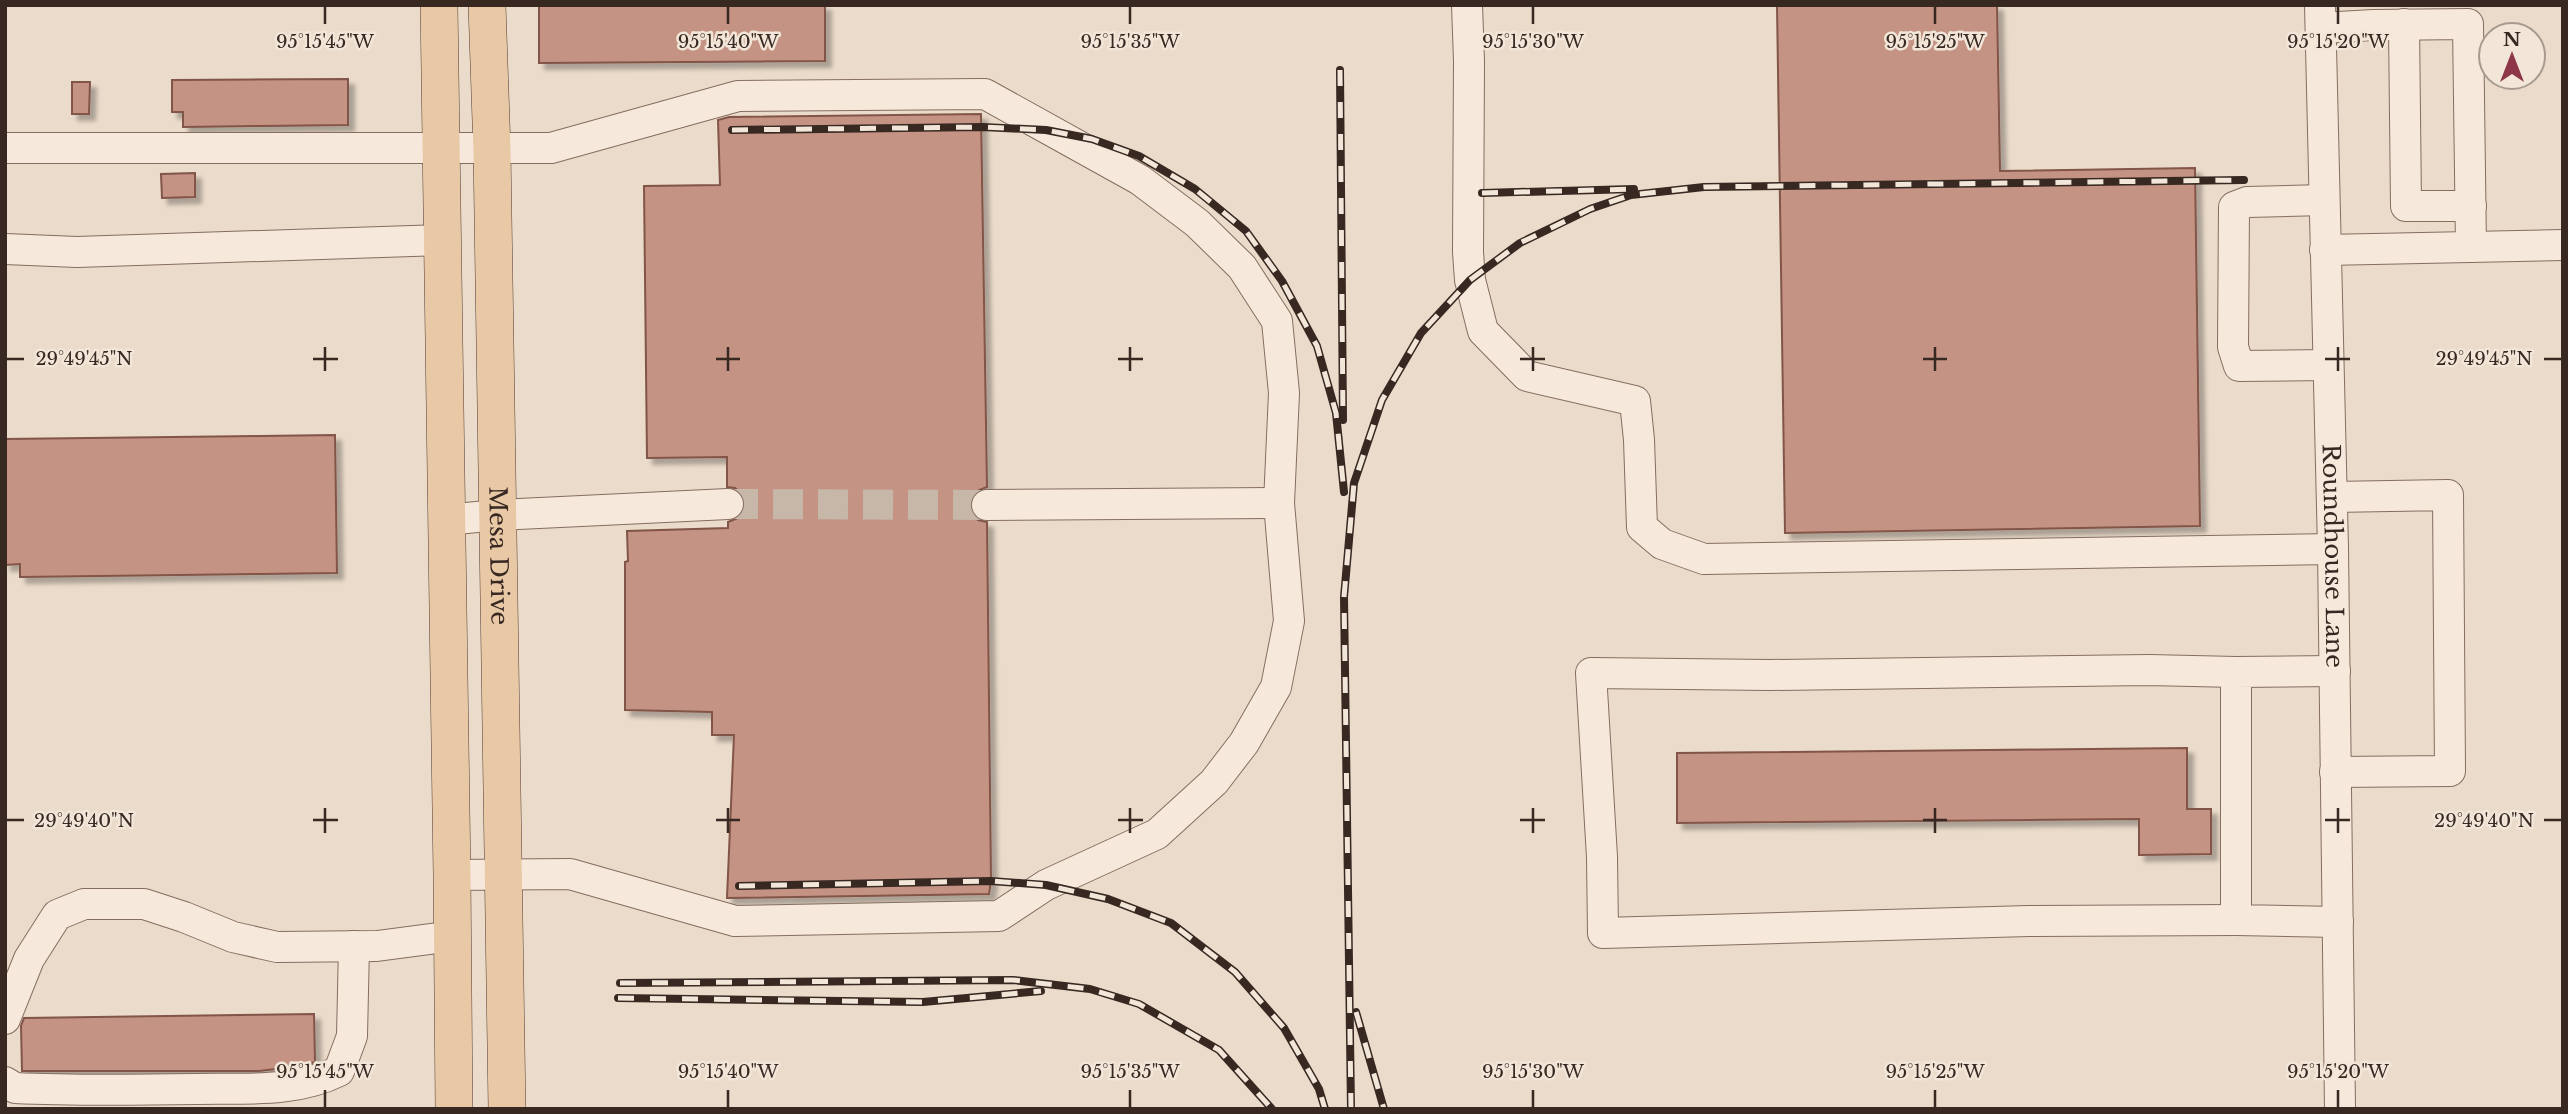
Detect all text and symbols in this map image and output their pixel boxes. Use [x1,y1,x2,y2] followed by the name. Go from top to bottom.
[2477,21,2547,91] north arrow
[2503,28,2521,51] text: N
[276,31,375,53] text: 95°15'45"W
[678,31,779,53] text: 95°15'40"W
[1080,31,1180,53] text: 95°15'35"W
[1482,31,1585,53] text: 95°15'30"W
[1885,31,1985,53] text: 95°15'25"W
[2287,31,2390,53] text: 95°15'20"W
[35,348,133,370] text: 29°49'45"N
[2435,348,2533,370] text: 29°49'45"N
[2316,443,2349,668] street label: Roundhouse Lane
[483,486,514,625] street label: Mesa Drive
[34,810,134,832] text: 29°49'40"N
[2434,810,2534,832] text: 29°49'40"N
[276,1061,375,1083] text: 95°15'45"W
[678,1061,779,1083] text: 95°15'40"W
[1080,1061,1180,1083] text: 95°15'35"W
[1482,1061,1585,1083] text: 95°15'30"W
[1885,1061,1985,1083] text: 95°15'25"W
[2287,1061,2390,1083] text: 95°15'20"W

